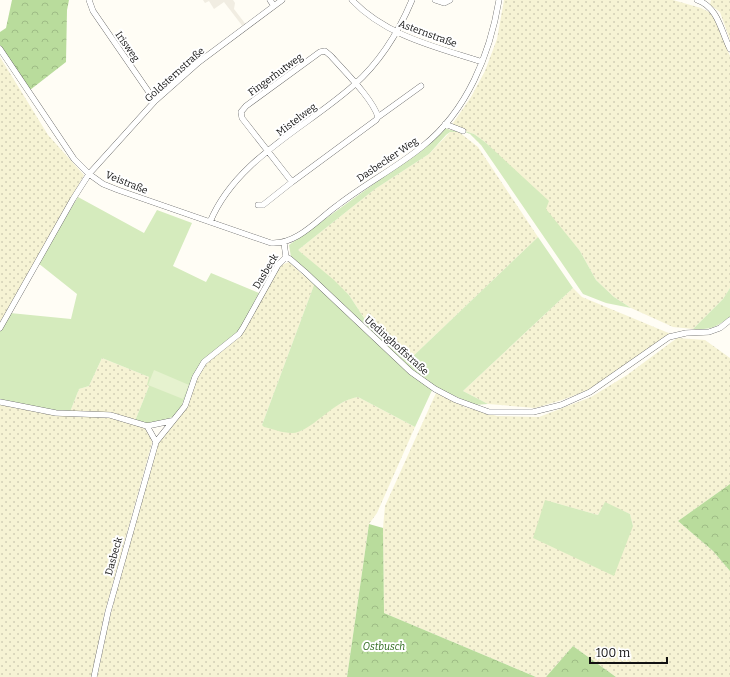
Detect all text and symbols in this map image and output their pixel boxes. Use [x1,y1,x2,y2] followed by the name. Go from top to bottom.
[397,18,458,50] street label: Asternstraße
[112,29,142,64] street label: Irisweg
[142,45,207,105] street label: Goldsternstraße
[246,51,306,99] street label: Fingerhutweg
[274,101,319,139] street label: Mistelweg
[355,135,421,185] street label: Dasbecker Weg
[104,169,150,197] street label: Veistraße
[251,251,281,291] street label: Dasbeck
[362,314,431,378] street label: Uedinghoffstraße
[103,536,125,577] street label: Dasbeck
[590,639,667,665] scale bar
[363,641,405,653] park label: Ostbusch
[596,646,631,660] text: 100 m

